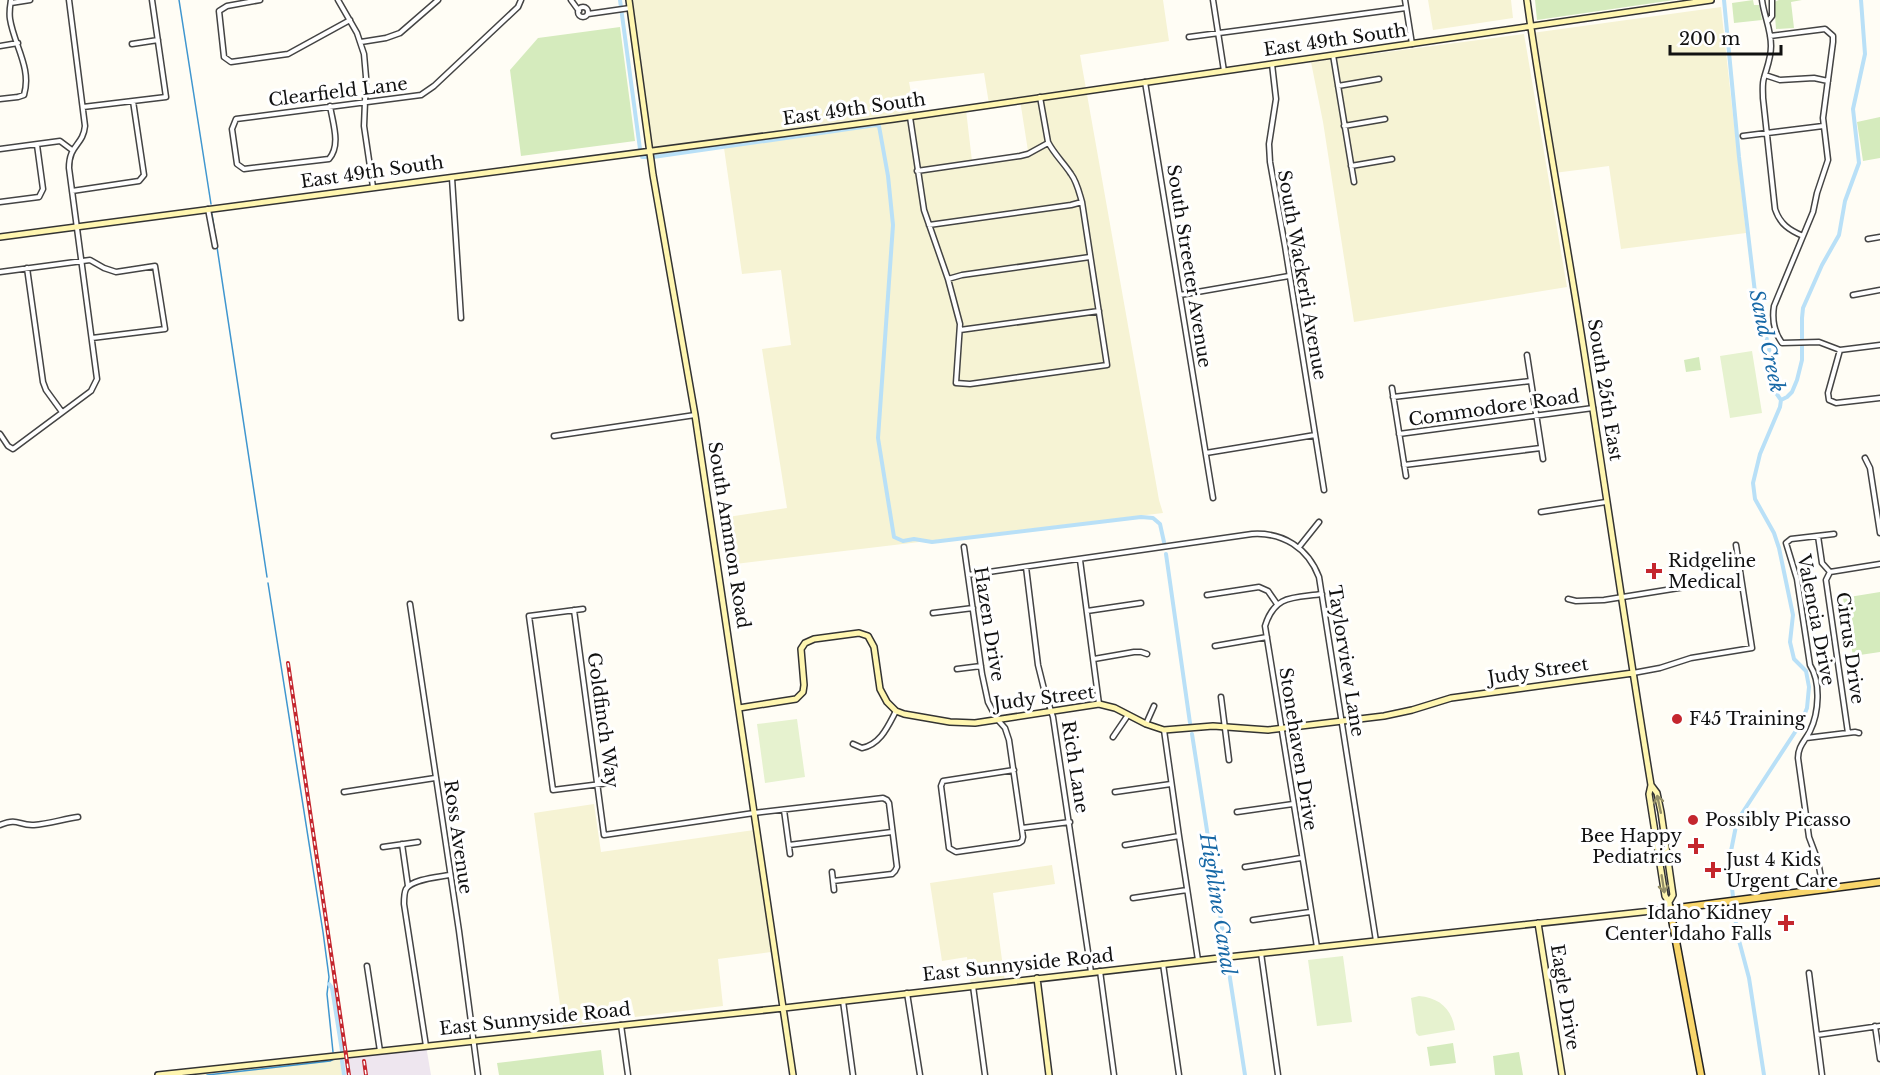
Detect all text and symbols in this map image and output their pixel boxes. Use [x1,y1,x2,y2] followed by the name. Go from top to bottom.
[1670,18,1781,56] scale bar
[1262,19,1408,61] street label: East 49th South
[1679,28,1740,50] text: 200 m
[267,73,409,111] street label: Clearfield Lane
[781,88,927,130] street label: East 49th South
[299,151,445,193] street label: East 49th South
[1162,163,1216,369] street label: South Streeter Avenue
[1273,168,1331,382] street label: South Wackerli Avenue
[1744,287,1790,395] water label: Sand Creek
[1583,317,1627,463] street label: South 25th East
[1407,385,1581,431] street label: Commodore Road
[703,440,755,630] street label: South Ammon Road
[1668,550,1756,593] place label: Ridgeline Medical
[1792,552,1839,687] street label: Valencia Drive
[1645,562,1663,580] marker: Ridgeline Medical
[969,565,1009,683] street label: Hazen Drive
[1323,584,1369,738] street label: Taylorview Lane
[1831,591,1869,705] street label: Citrus Drive
[583,651,623,790] street label: Goldfinch Way
[1484,653,1590,689] street label: Judy Street
[1274,666,1322,832] street label: Stonehaven Drive
[991,681,1096,715] street label: Judy Street
[1689,708,1806,730] place label: F45 Training
[1670,712,1684,726] marker: F45 Training
[1057,719,1093,815] street label: Rich Lane
[439,778,477,896] street label: Ross Avenue
[1653,795,1664,814] one-way arrow
[1705,809,1851,831] place label: Possibly Picasso
[1686,813,1700,827] marker: Possibly Picasso
[1580,825,1682,868] place label: Bee Happy Pediatrics
[1195,830,1241,977] water label: Highline Canal
[1687,837,1705,855] marker: Bee Happy Pediatrics
[1724,849,1838,892] place label: Just 4 Kids Urgent Care
[1704,861,1722,879] marker: Just 4 Kids Urgent Care
[1658,874,1669,894] one-way arrow
[1605,902,1772,945] place label: Idaho Kidney Center Idaho Falls
[1777,914,1795,932] marker: Idaho Kidney Center Idaho Falls
[1546,943,1584,1051] street label: Eagle Drive
[921,944,1115,986] street label: East Sunnyside Road
[438,998,632,1040] street label: East Sunnyside Road

